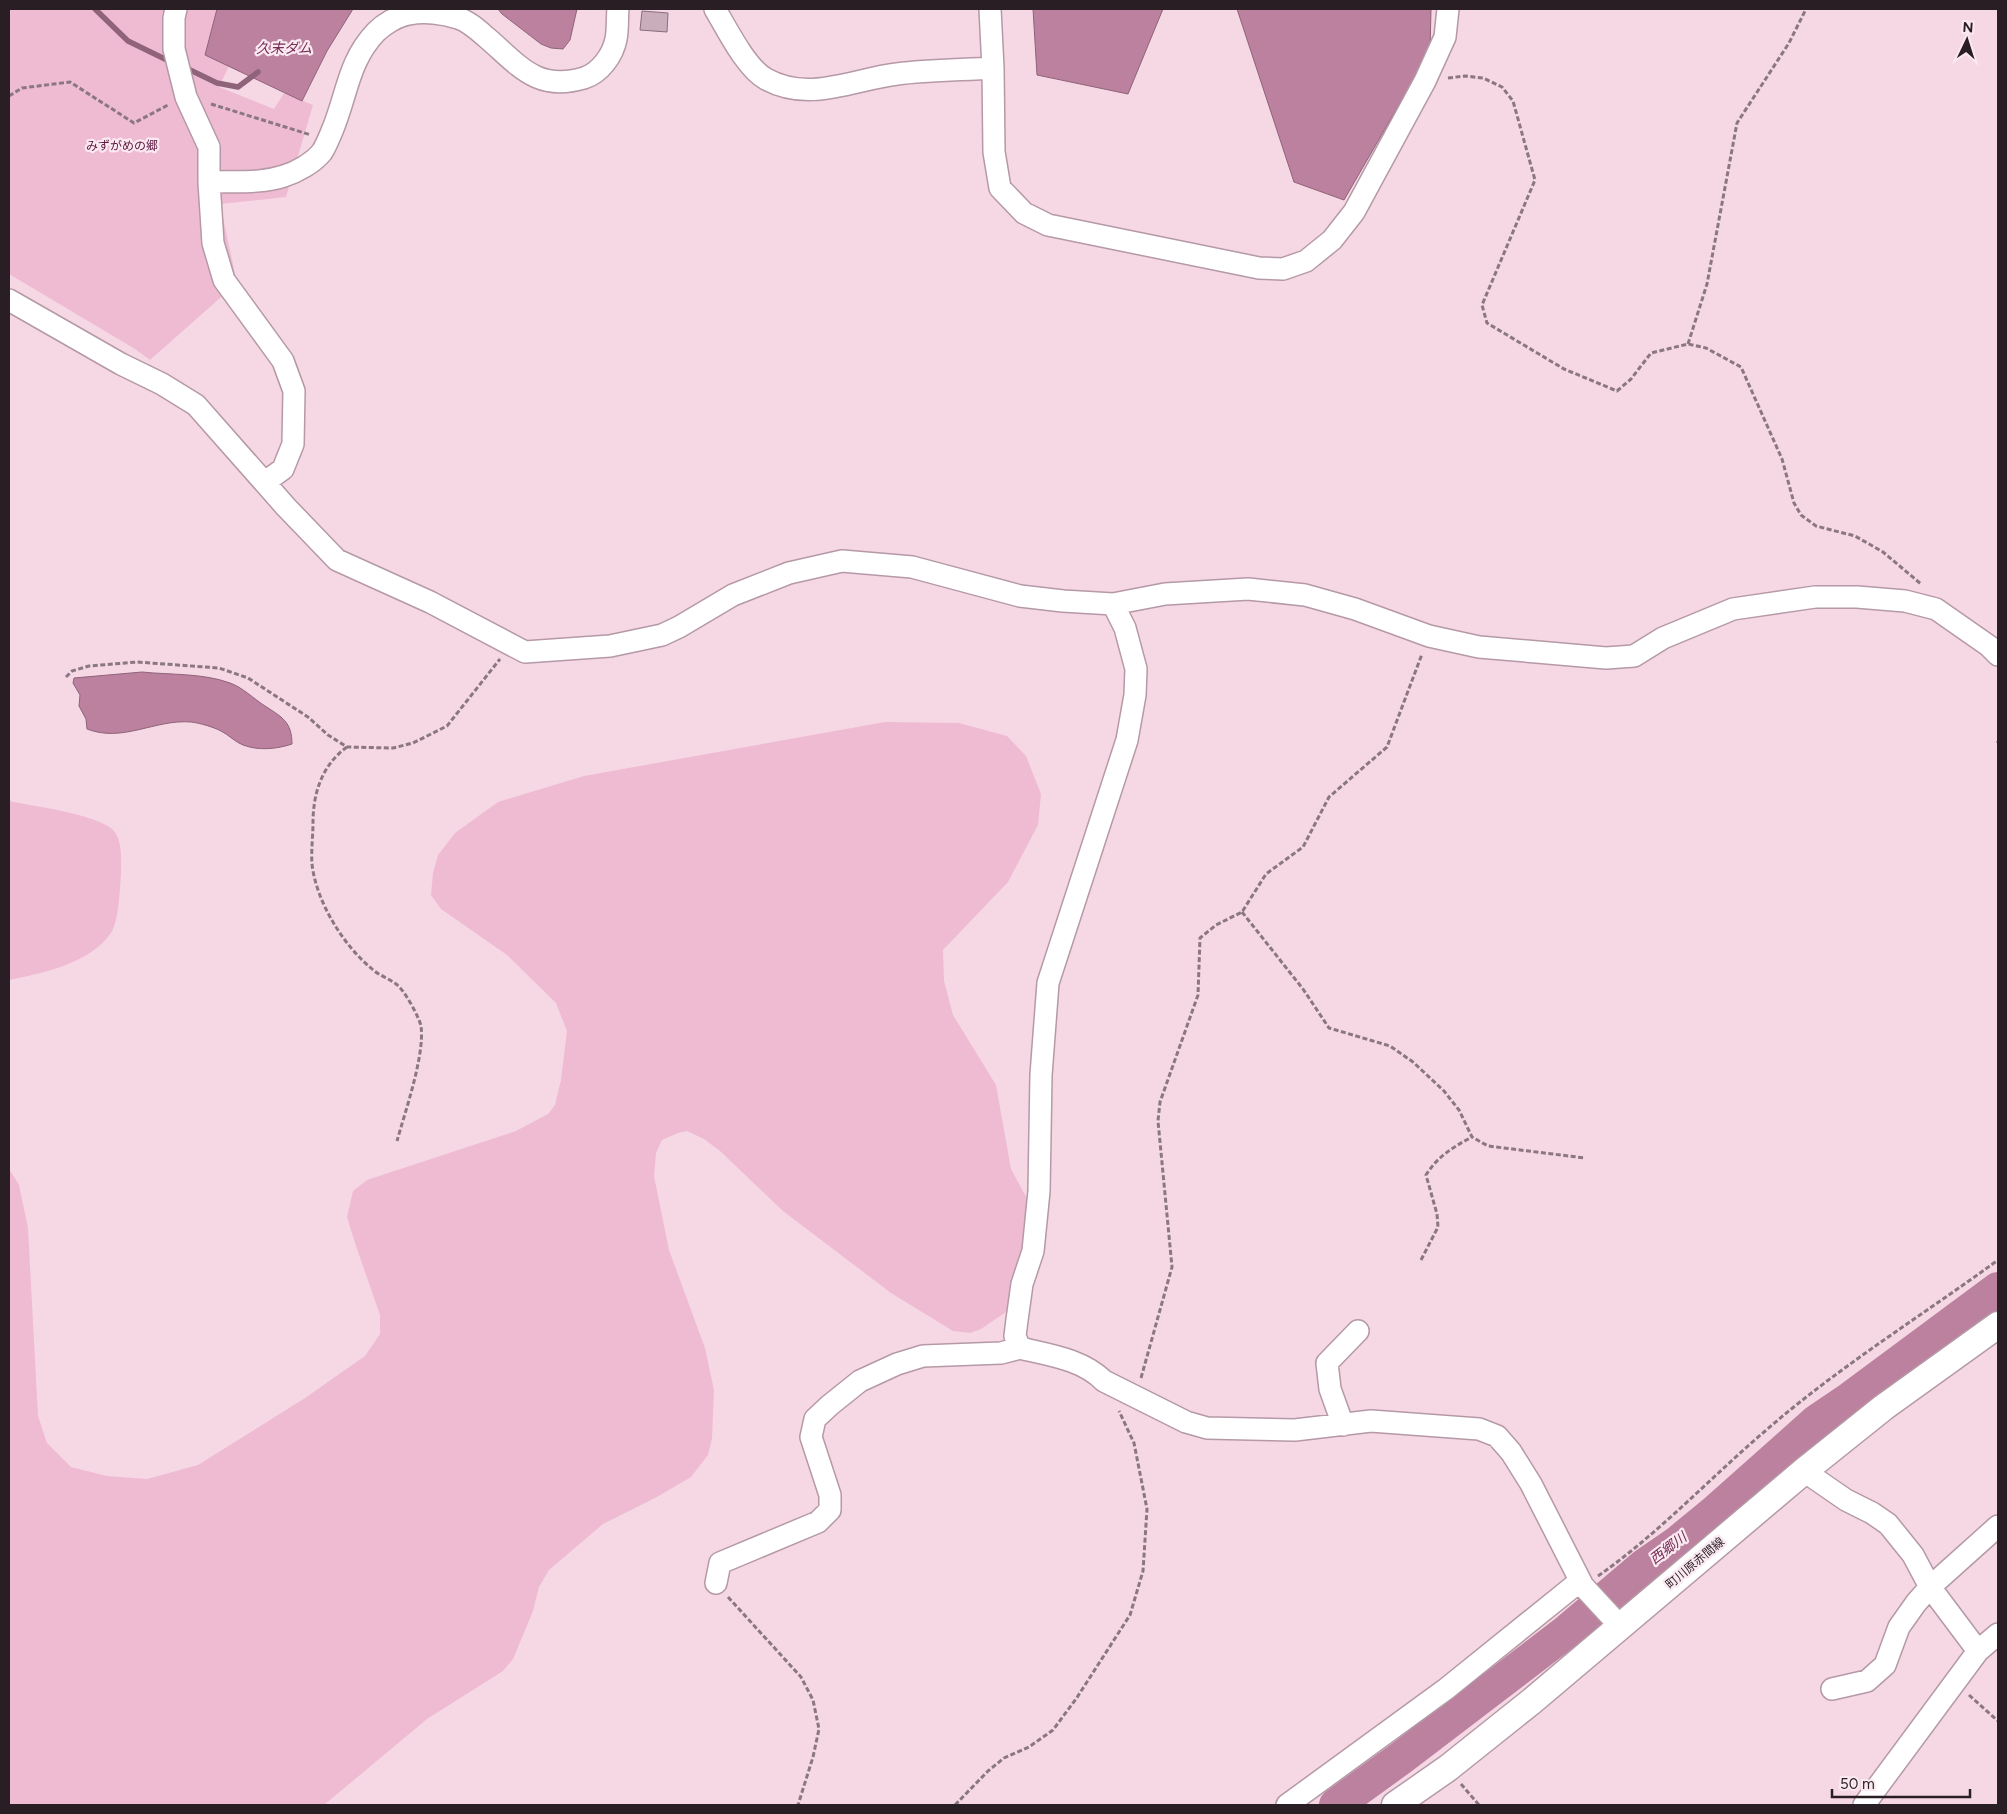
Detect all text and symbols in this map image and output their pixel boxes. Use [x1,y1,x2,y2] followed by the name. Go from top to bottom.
[1942,15,1992,65] north arrow
[1962,19,1974,36] text: N
[256,40,312,57] water label: 久末ダム
[86,139,158,153] park label: みずがめの郷
[1646,1528,1692,1568] water label: 西郷川
[1663,1534,1727,1592] street label: 町川原赤間線
[1832,1766,1970,1798] scale bar
[1840,1775,1875,1793] text: 50 m

